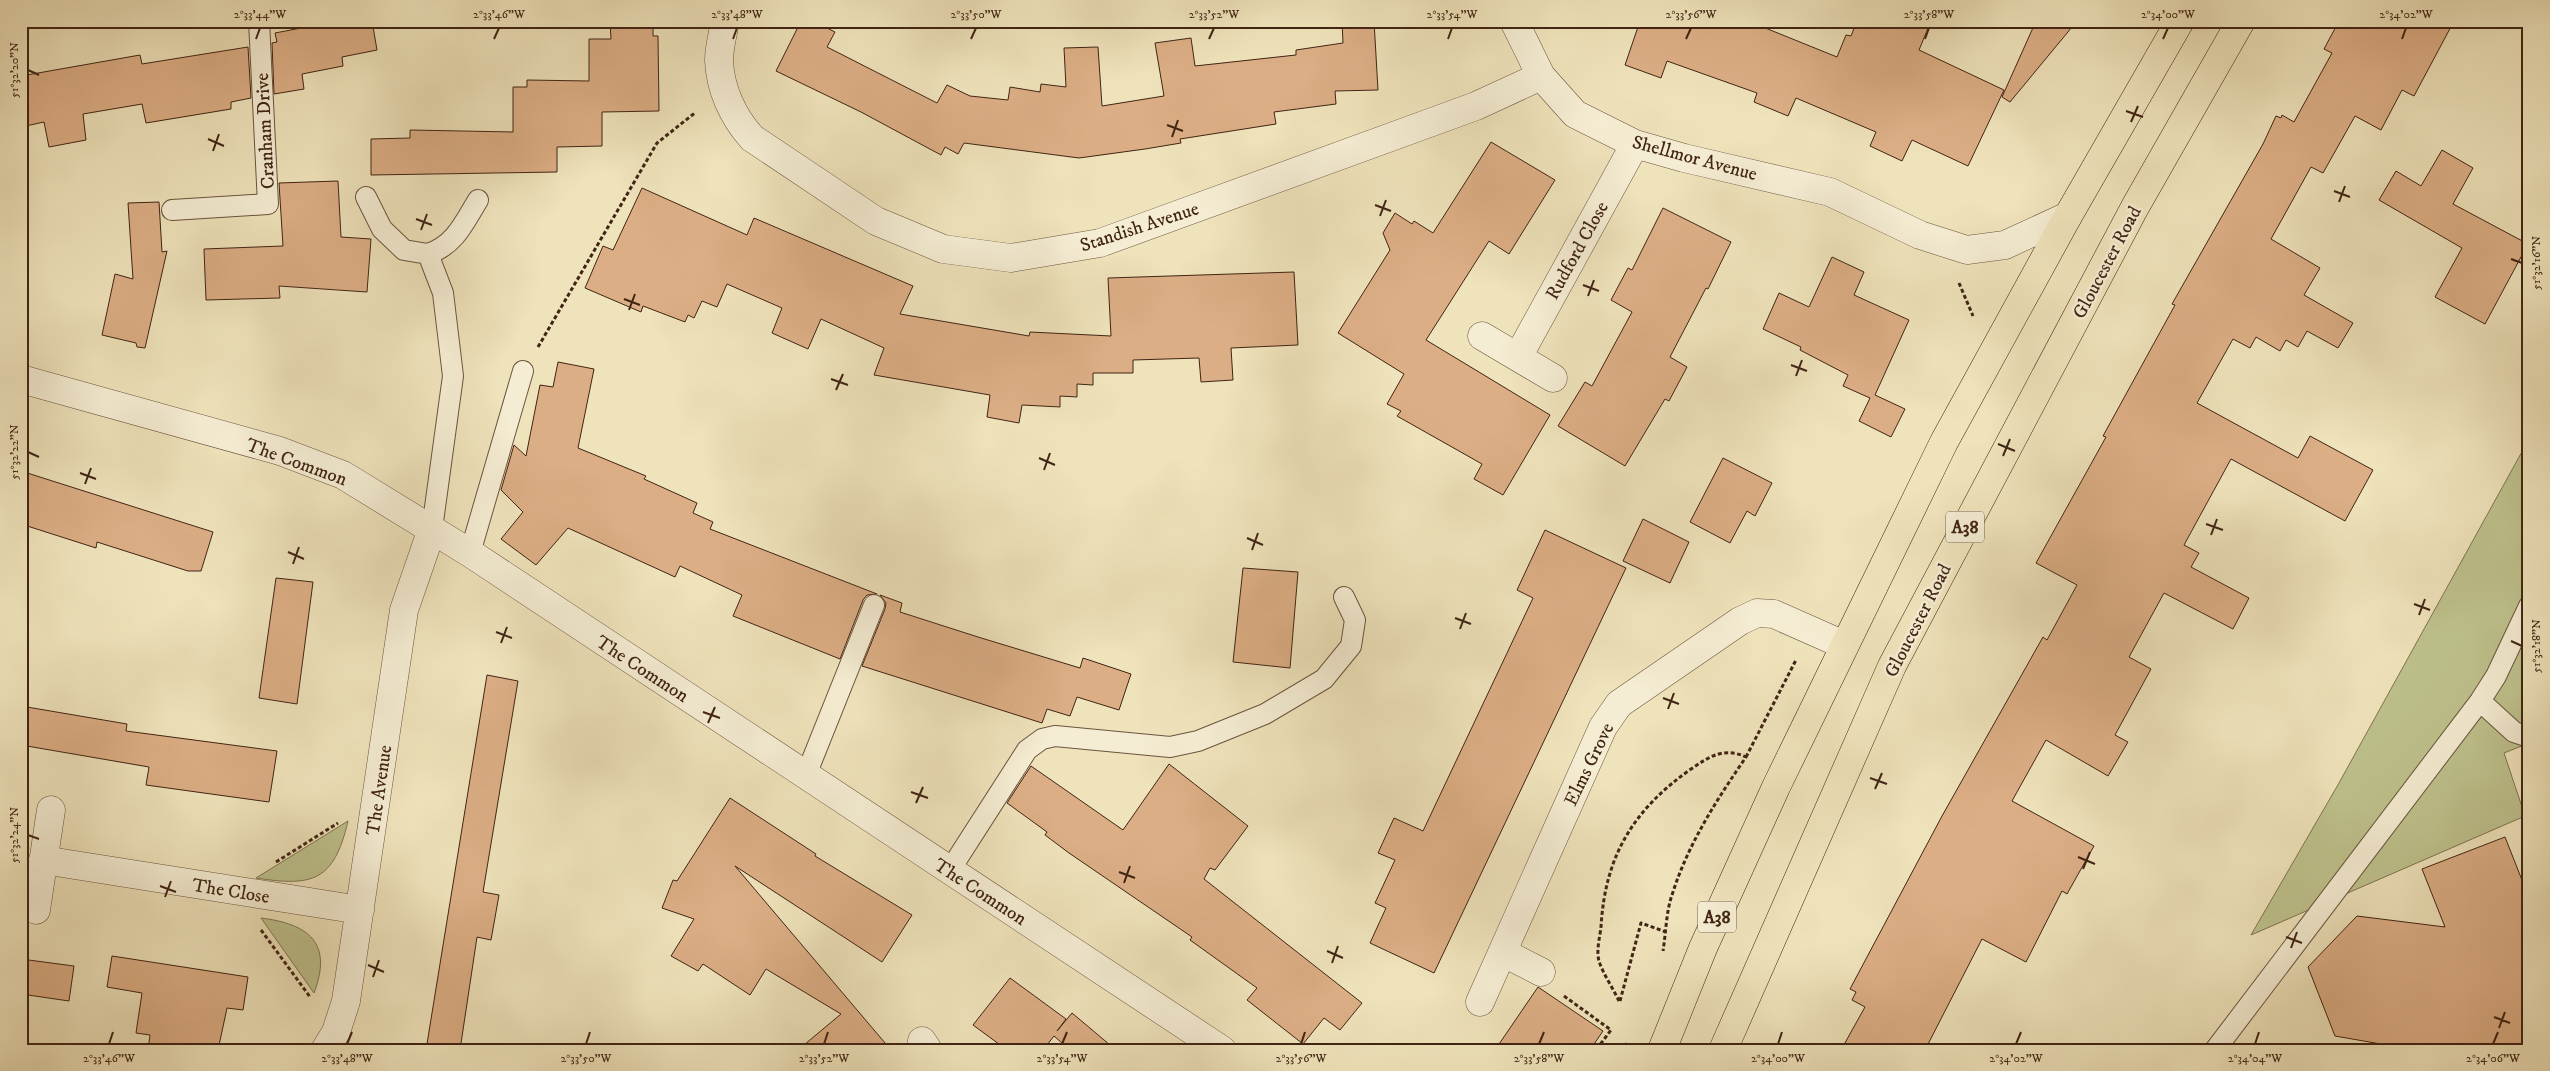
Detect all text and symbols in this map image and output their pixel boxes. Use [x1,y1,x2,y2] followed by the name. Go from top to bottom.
[234,7,287,22] text: 2°33'44"W
[473,7,526,22] text: 2°33'46"W
[711,7,764,22] text: 2°33'48"W
[950,7,1003,22] text: 2°33'50"W
[1189,7,1240,22] text: 2°33'52"W
[1427,7,1478,22] text: 2°33'54"W
[1666,7,1717,22] text: 2°33'56"W
[1904,7,1955,22] text: 2°33'58"W
[2141,7,2196,22] text: 2°34'00"W
[2379,7,2434,22] text: 2°34'02"W
[7,42,22,98] text: 51°32'20"N
[251,72,280,190] street label: Cranham Drive
[1630,131,1760,186] street label: Shellmor Avenue
[1077,197,1202,257] street label: Standish Avenue
[1541,197,1614,304] street label: Rudford Close
[2068,202,2147,323] street label: Gloucester Road
[2529,236,2544,290] text: 51°32'16"N
[7,424,22,480] text: 51°32'22"N
[243,434,350,491] street label: The Common
[1946,512,1984,542] road number: A38
[1880,560,1957,681] street label: Gloucester Road
[2529,619,2544,673] text: 51°32'18"N
[592,631,693,708] street label: The Common
[1559,719,1619,810] street label: Elms Grove
[362,743,397,837] street label: The Avenue
[7,807,22,863] text: 51°32'24"N
[930,854,1031,931] street label: The Common
[190,874,271,909] street label: The Close
[1698,902,1736,932] road number: A38
[83,1051,136,1066] text: 2°33'46"W
[321,1051,374,1066] text: 2°33'48"W
[560,1051,613,1066] text: 2°33'50"W
[799,1051,850,1066] text: 2°33'52"W
[1037,1051,1088,1066] text: 2°33'54"W
[1276,1051,1327,1066] text: 2°33'56"W
[1514,1051,1565,1066] text: 2°33'58"W
[1751,1051,1806,1066] text: 2°34'00"W
[1989,1051,2044,1066] text: 2°34'02"W
[2228,1051,2283,1066] text: 2°34'04"W
[2466,1051,2521,1066] text: 2°34'06"W

